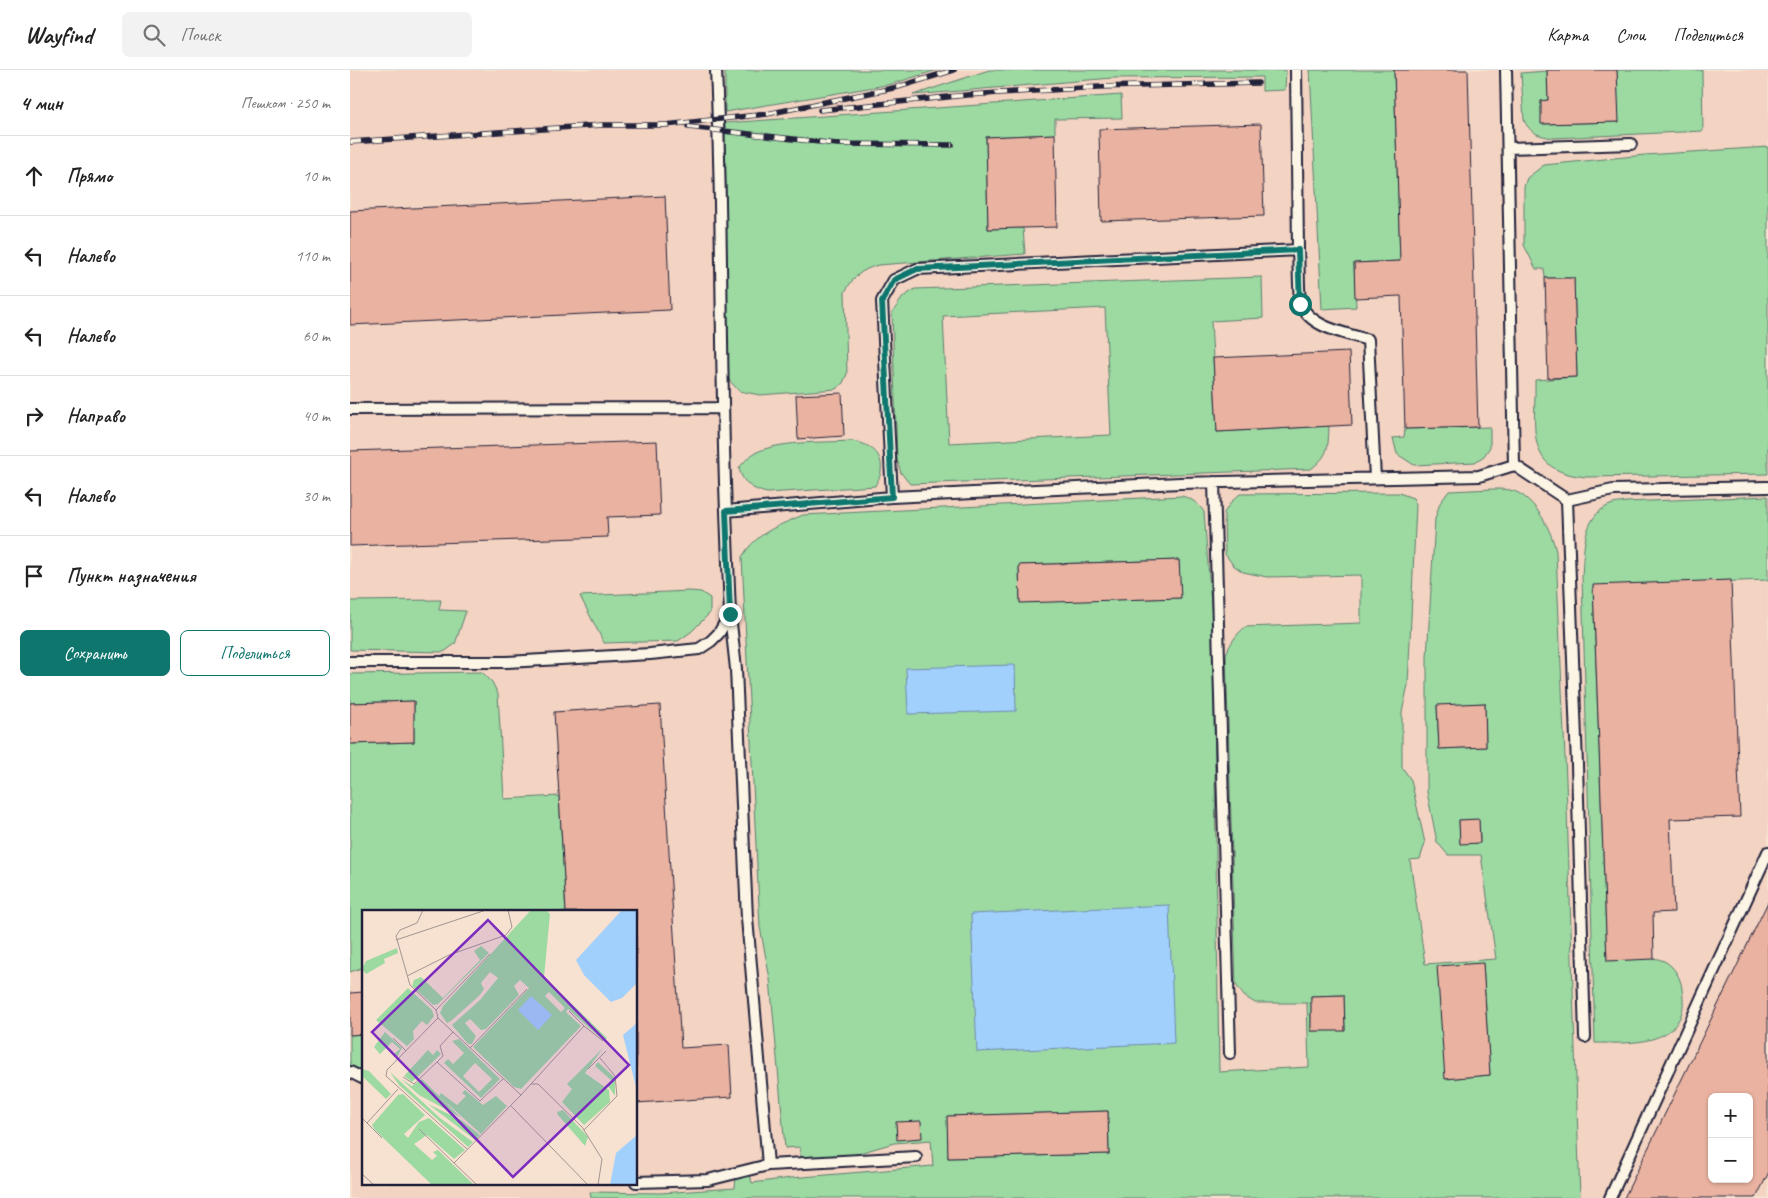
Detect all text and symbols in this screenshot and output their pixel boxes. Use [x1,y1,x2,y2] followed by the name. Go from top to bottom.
[122,12,472,57] search box
[25,20,92,50] text: Wayfind
[140,21,168,49] icon: search
[180,23,220,47] text: Поиск
[1547,24,1588,46] text: Карта
[1616,24,1645,46] text: Слои
[1673,24,1743,46] text: Поделиться
[20,90,63,116] text: 4 мин
[241,93,330,113] text: Пешком · 250 m
[20,162,48,190] icon: ahead
[67,164,112,188] text: Прямо
[303,166,330,186] text: 10 m
[20,242,48,270] icon: left
[67,244,115,268] text: Налево
[296,246,330,266] text: 110 m
[1289,293,1312,316] route start
[20,322,48,350] icon: left
[67,324,115,348] text: Налево
[303,326,330,346] text: 60 m
[20,402,48,430] icon: right
[67,404,125,428] text: Направо
[303,406,330,426] text: 40 m
[20,482,48,510] icon: left
[67,484,115,508] text: Налево
[303,486,330,506] text: 30 m
[20,562,48,590] icon: arrive
[67,564,196,588] text: Пункт назначения
[719,603,742,626] route end
[20,630,170,676] button: Сохранить
[180,630,330,676] button: Поделиться
[362,910,638,1186] inset map
[1708,1093,1753,1183] map controls
[1708,1093,1753,1138] button: +
[1708,1138,1753,1183] button: −

